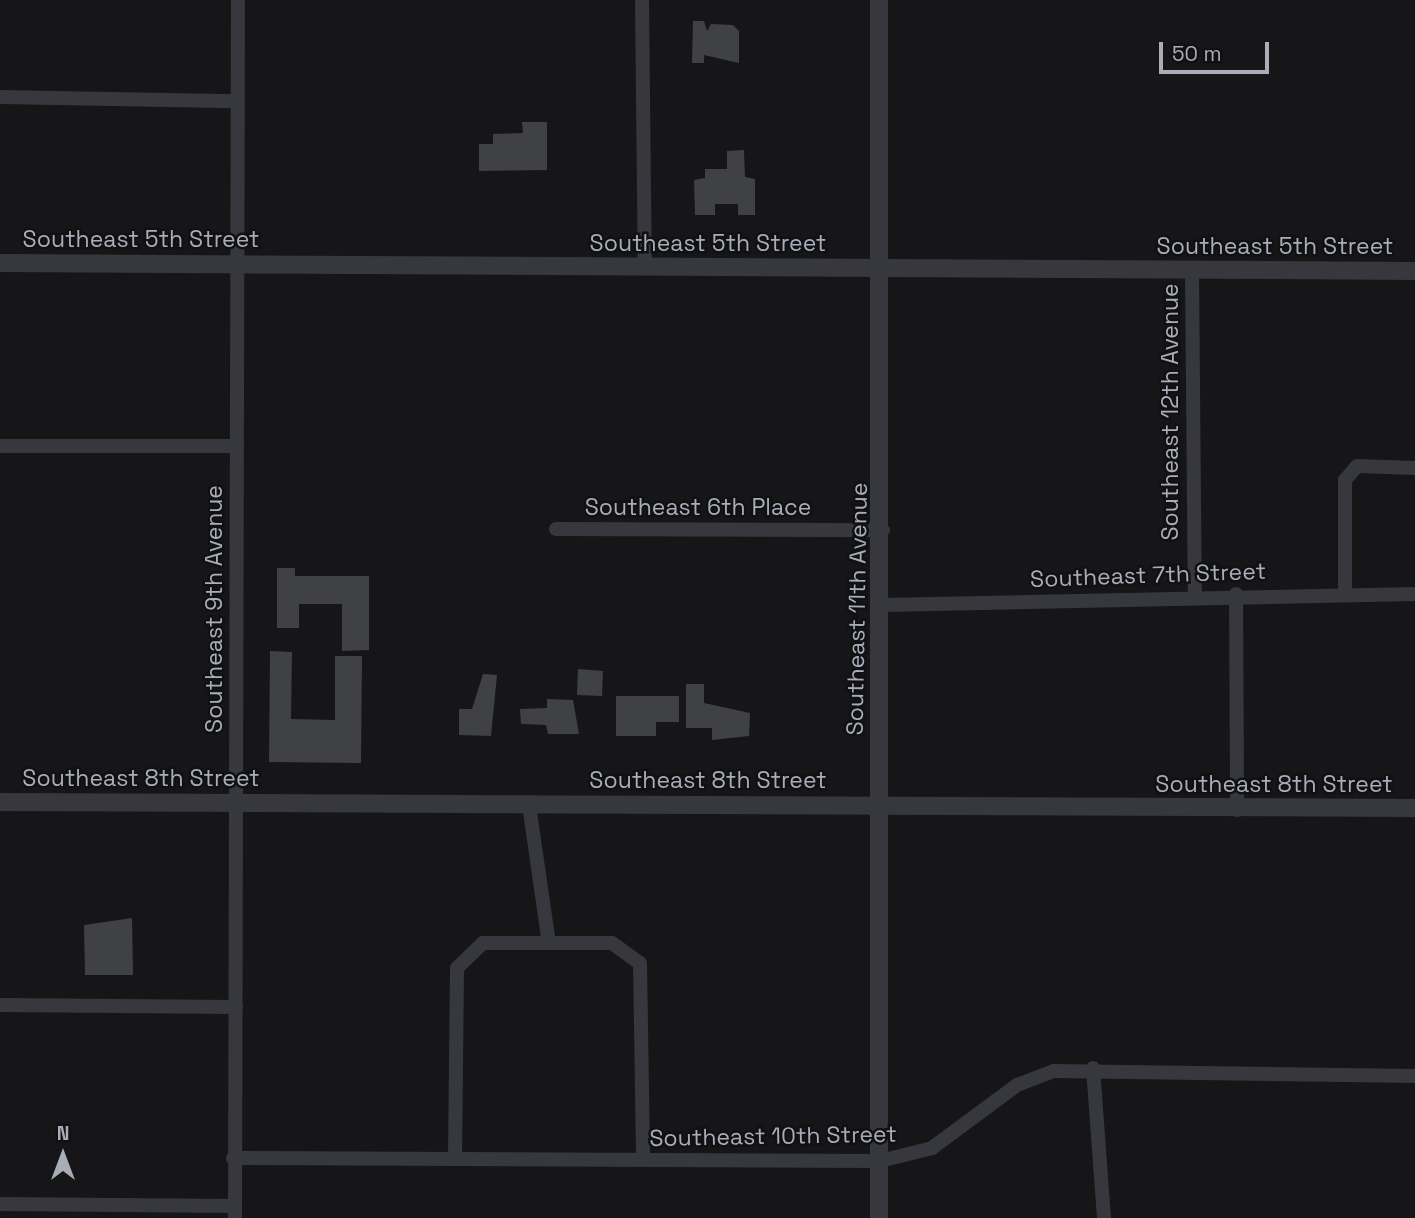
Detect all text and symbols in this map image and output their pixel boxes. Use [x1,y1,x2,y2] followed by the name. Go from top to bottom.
[1163,28,1273,72] scale bar
[1172,40,1222,67] text: 50 m
[23,225,259,253] street label: Southeast 5th Street
[590,229,826,257] street label: Southeast 5th Street
[1157,232,1393,260] street label: Southeast 5th Street
[1156,283,1184,541] street label: Southeast 12th Avenue
[841,482,873,736] street label: Southeast 11th Avenue
[200,485,228,733] street label: Southeast 9th Avenue
[585,493,811,521] street label: Southeast 6th Place
[1030,557,1266,593] street label: Southeast 7th Street
[22,764,260,792] street label: Southeast 8th Street
[589,766,827,794] street label: Southeast 8th Street
[1155,770,1393,798] street label: Southeast 8th Street
[28,1120,98,1190] north arrow
[649,1120,897,1152] street label: Southeast 10th Street
[57,1121,69,1146] text: N

